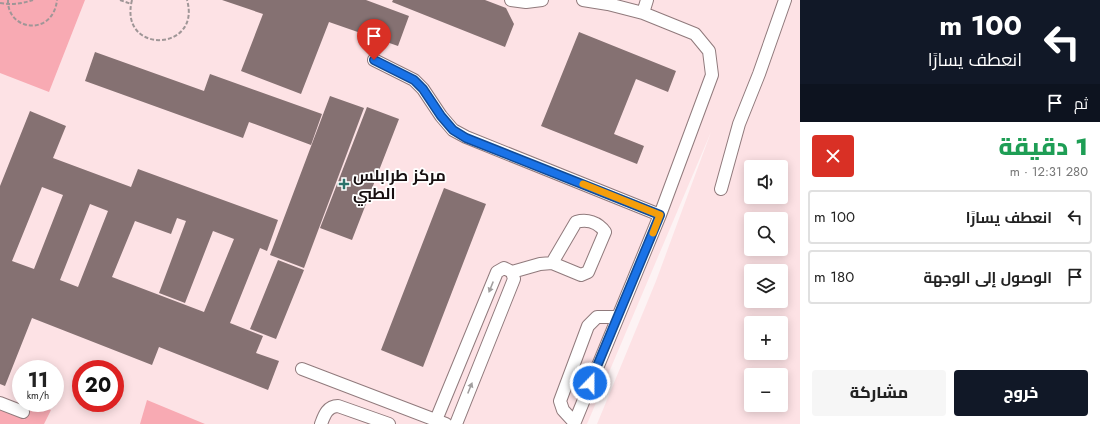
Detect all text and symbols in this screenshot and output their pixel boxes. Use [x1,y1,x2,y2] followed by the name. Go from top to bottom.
[939,5,1022,46] text: 100 m
[1036,16,1088,68] icon: left
[357,19,391,60] pin
[363,25,385,47] icon: arrive
[928,47,1022,73] text: انعطف يسارًا
[1044,92,1066,114] icon: arrive
[1074,93,1088,115] text: ثم
[998,129,1088,164] text: 1 دقيقة
[812,135,854,177] button: close
[744,160,788,412] map controls
[744,160,788,204] button: sound
[1010,162,1088,181] text: 280 m · 12:31
[353,164,446,206] place label: مركز طرابلس الطبي
[338,178,350,190] marker: مركز طرابلس الطبي
[814,206,855,228] text: 100 m
[1064,206,1086,228] icon: left
[966,207,1052,229] text: انعطف يسارًا
[744,212,788,256] button: search
[744,264,788,308] button: layers
[814,266,854,288] text: 180 m
[1064,266,1086,288] icon: arrive
[923,267,1052,289] text: الوصول إلى الوجهة
[487,282,493,294] one-way arrow
[744,316,788,360] button: +
[72,360,124,412] speed limit sign: 20
[569,362,611,404] position arrow
[28,366,48,395] text: 11
[744,368,788,412] button: −
[812,370,946,416] button: مشاركة
[954,370,1088,416] button: خروج
[468,381,474,393] one-way arrow
[27,388,49,403] text: km/h

